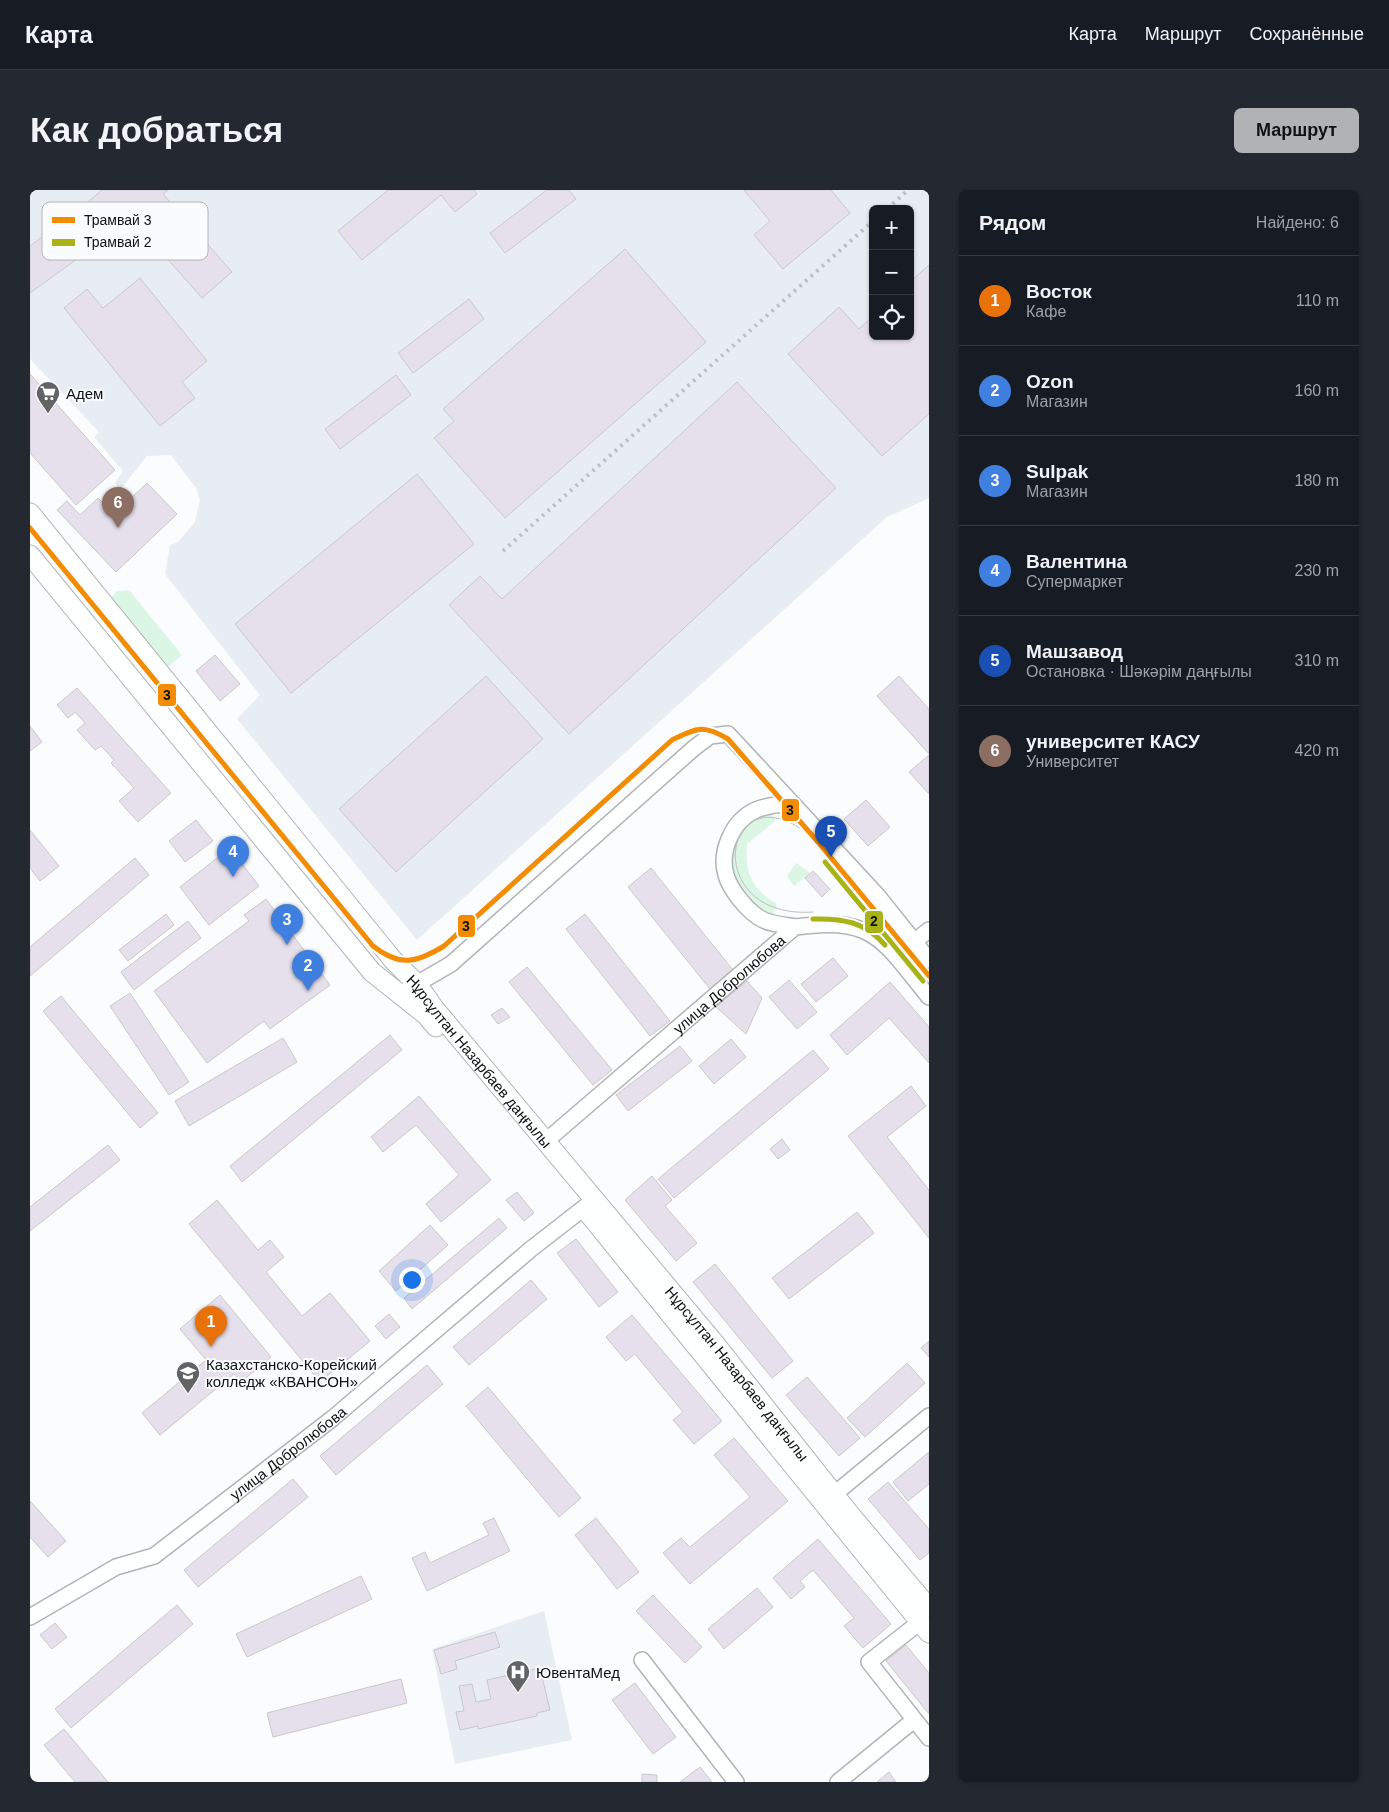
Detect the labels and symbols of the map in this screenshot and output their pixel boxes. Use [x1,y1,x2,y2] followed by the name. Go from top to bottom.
[42,202,208,260] legend
[84,212,152,228] text: Трамвай 3
[84,234,152,250] text: Трамвай 2
[35,380,61,414] supermarket icon: Адем
[66,385,103,402] place label: Адем
[102,487,134,528] pin: 6
[157,683,177,707] line badge: 3
[163,687,171,703] text: 3
[781,798,800,822] line badge: 3
[786,802,794,818] text: 3
[815,816,847,857] pin: 5
[217,836,249,877] pin: 4
[271,904,303,945] pin: 3
[864,910,884,934] line badge: 2
[870,913,878,929] text: 2
[457,914,476,938] line badge: 3
[462,918,470,934] text: 3
[669,931,789,1037] street label: улица Добролюбова
[292,950,324,991] pin: 2
[404,971,556,1151] street label: Нұрсұлтан Назарбаев даңғылы
[399,1267,425,1293] your location
[662,1283,812,1464] street label: Нұрсұлтан Назарбаев даңғылы
[195,1306,227,1347] pin: 1
[206,1356,377,1390] place label: Казахстанско-Корейский колледж «КВАНСОН»
[175,1360,201,1394] school or university icon: Казахстанско-Корейский колледж «КВАНСОН»
[226,1402,350,1503] street label: улица Добролюбова
[505,1659,531,1693] hospital icon: ЮвентаМед
[536,1664,620,1681] place label: ЮвентаМед

